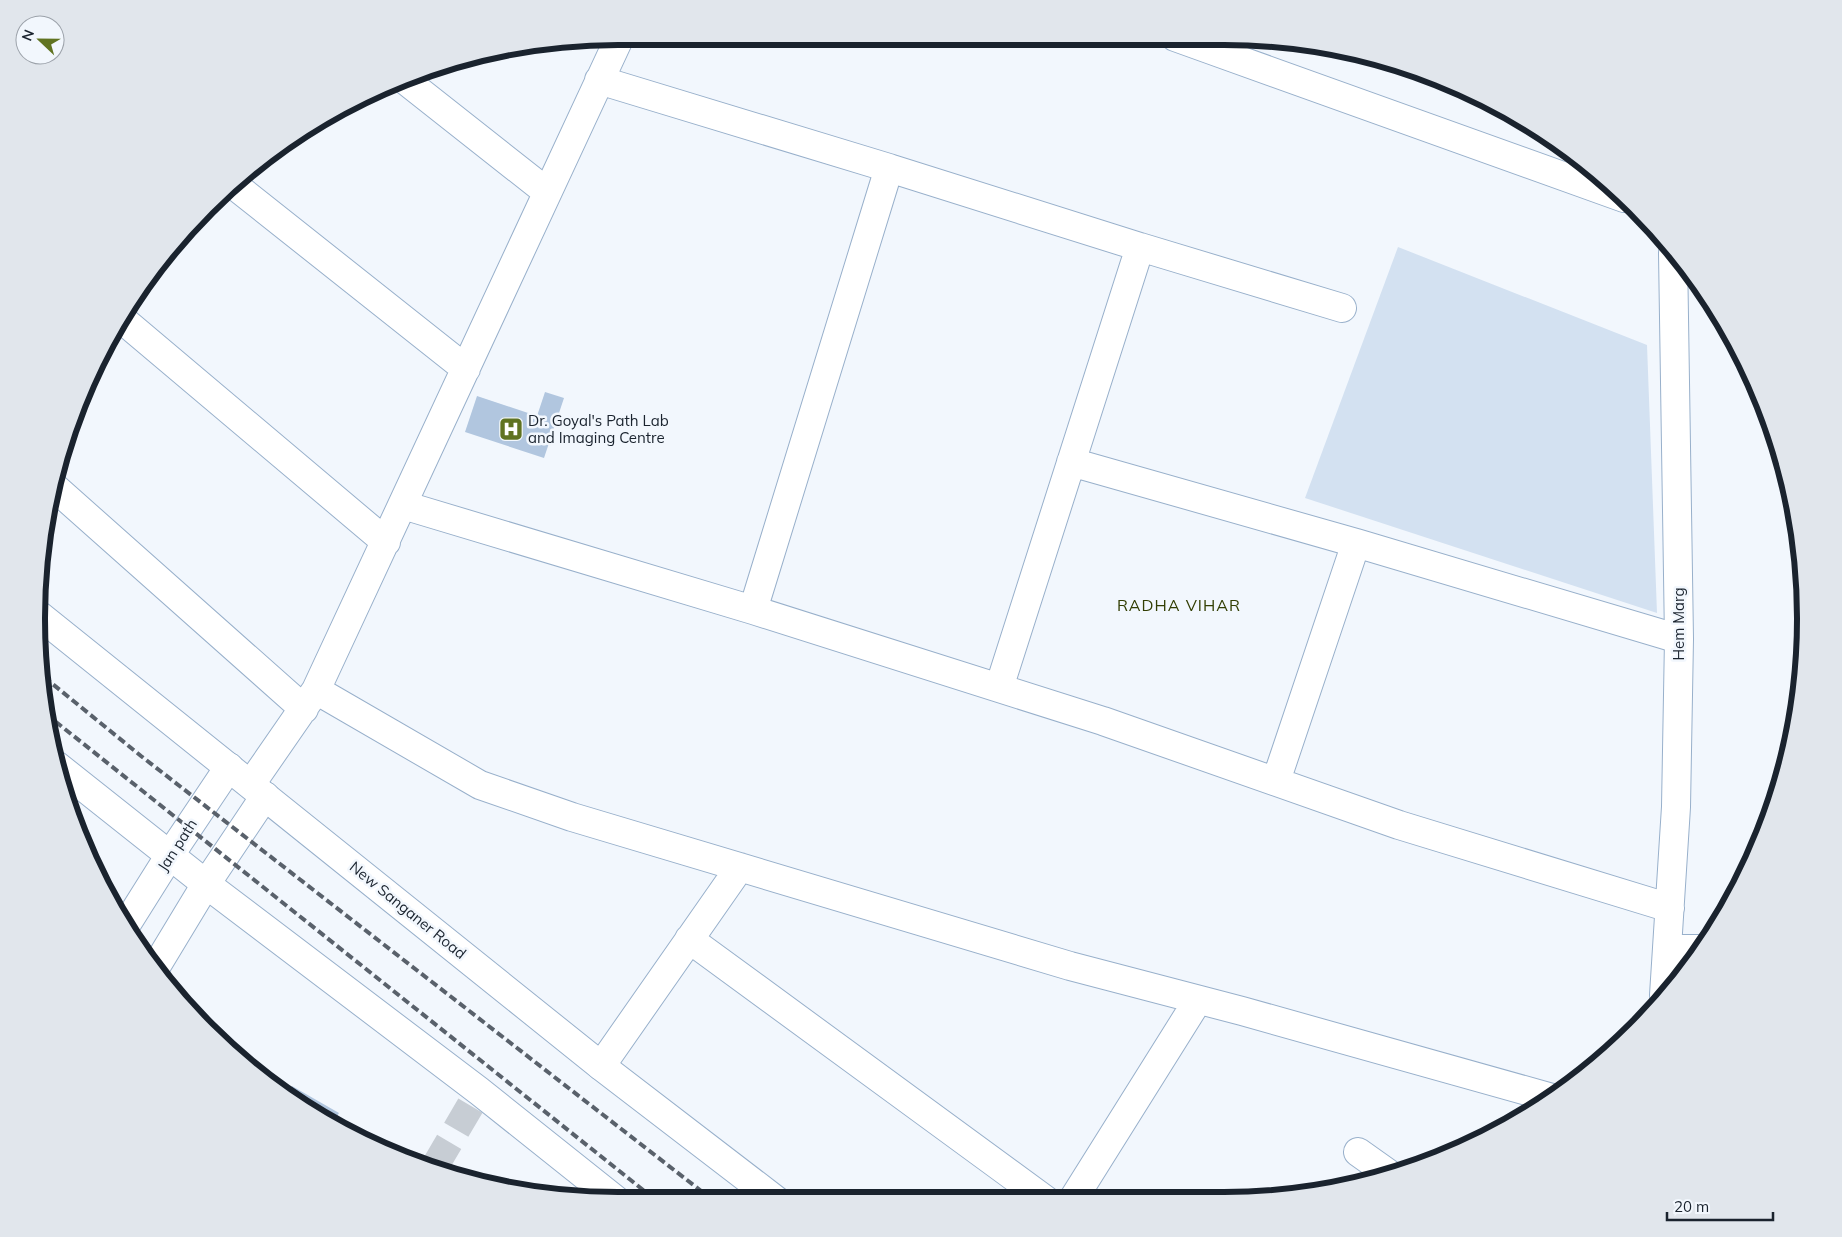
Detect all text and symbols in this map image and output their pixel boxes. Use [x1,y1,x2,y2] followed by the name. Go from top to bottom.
[15,15,65,65] north arrow
[18,27,38,43] text: N
[528,411,669,447] place label: Dr. Goyal's Path Lab and Imaging Centre
[498,416,524,442] hospital icon: Dr. Goyal's Path Lab and Imaging Centre
[1669,588,1688,661] street label: Hem Marg
[1117,595,1241,615] district label: RADHA VIHAR
[153,815,201,875] street label: Jan path
[346,857,470,963] street label: New Sanganer Road
[1667,1190,1773,1222] scale bar
[1674,1197,1709,1216] text: 20 m

